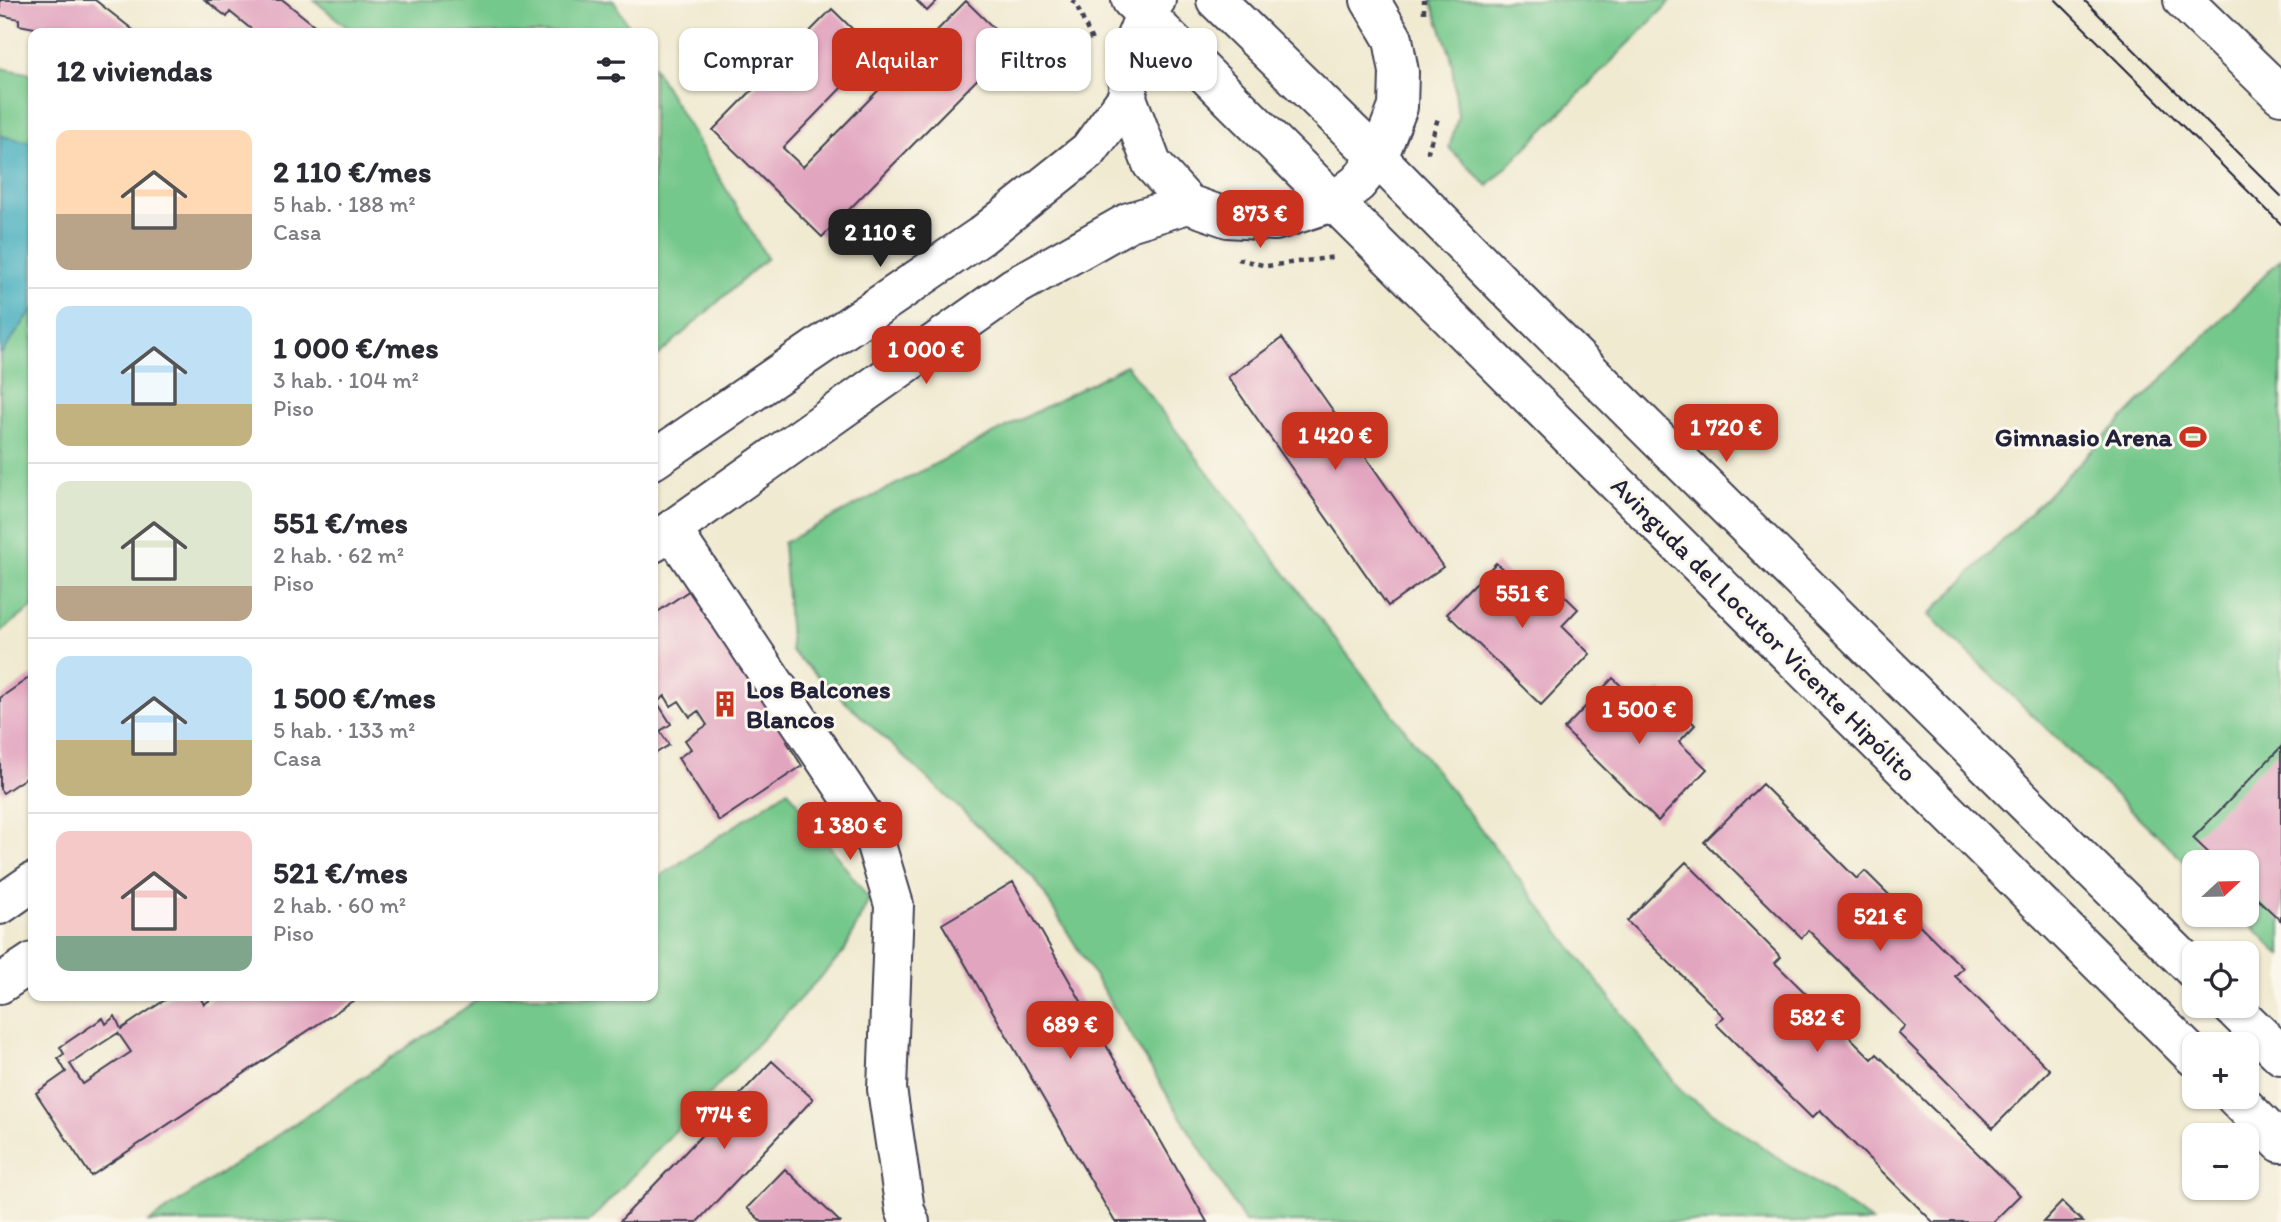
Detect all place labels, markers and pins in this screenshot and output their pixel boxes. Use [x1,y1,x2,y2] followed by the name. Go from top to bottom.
[1211,190,1309,250] pin: 873 €
[815,210,945,269] pin: 2 110 €
[861,326,991,386] pin: 1 000 €
[1661,405,1791,464] pin: 1 720 €
[1270,412,1400,472] pin: 1 420 €
[1995,421,2172,453] place label: Gimnasio Arena
[2178,422,2208,452] sports icon: Gimnasio Arena
[1473,570,1571,630] pin: 551 €
[746,673,891,735] place label: Los Balcones Blancos
[1574,686,1704,746] pin: 1 500 €
[710,689,740,719] building icon: Los Balcones Blancos
[785,802,915,862] pin: 1 380 €
[1831,894,1929,953] pin: 521 €
[1768,995,1866,1054] pin: 582 €
[1021,1002,1119,1061] pin: 689 €
[675,1092,773,1151] pin: 774 €

